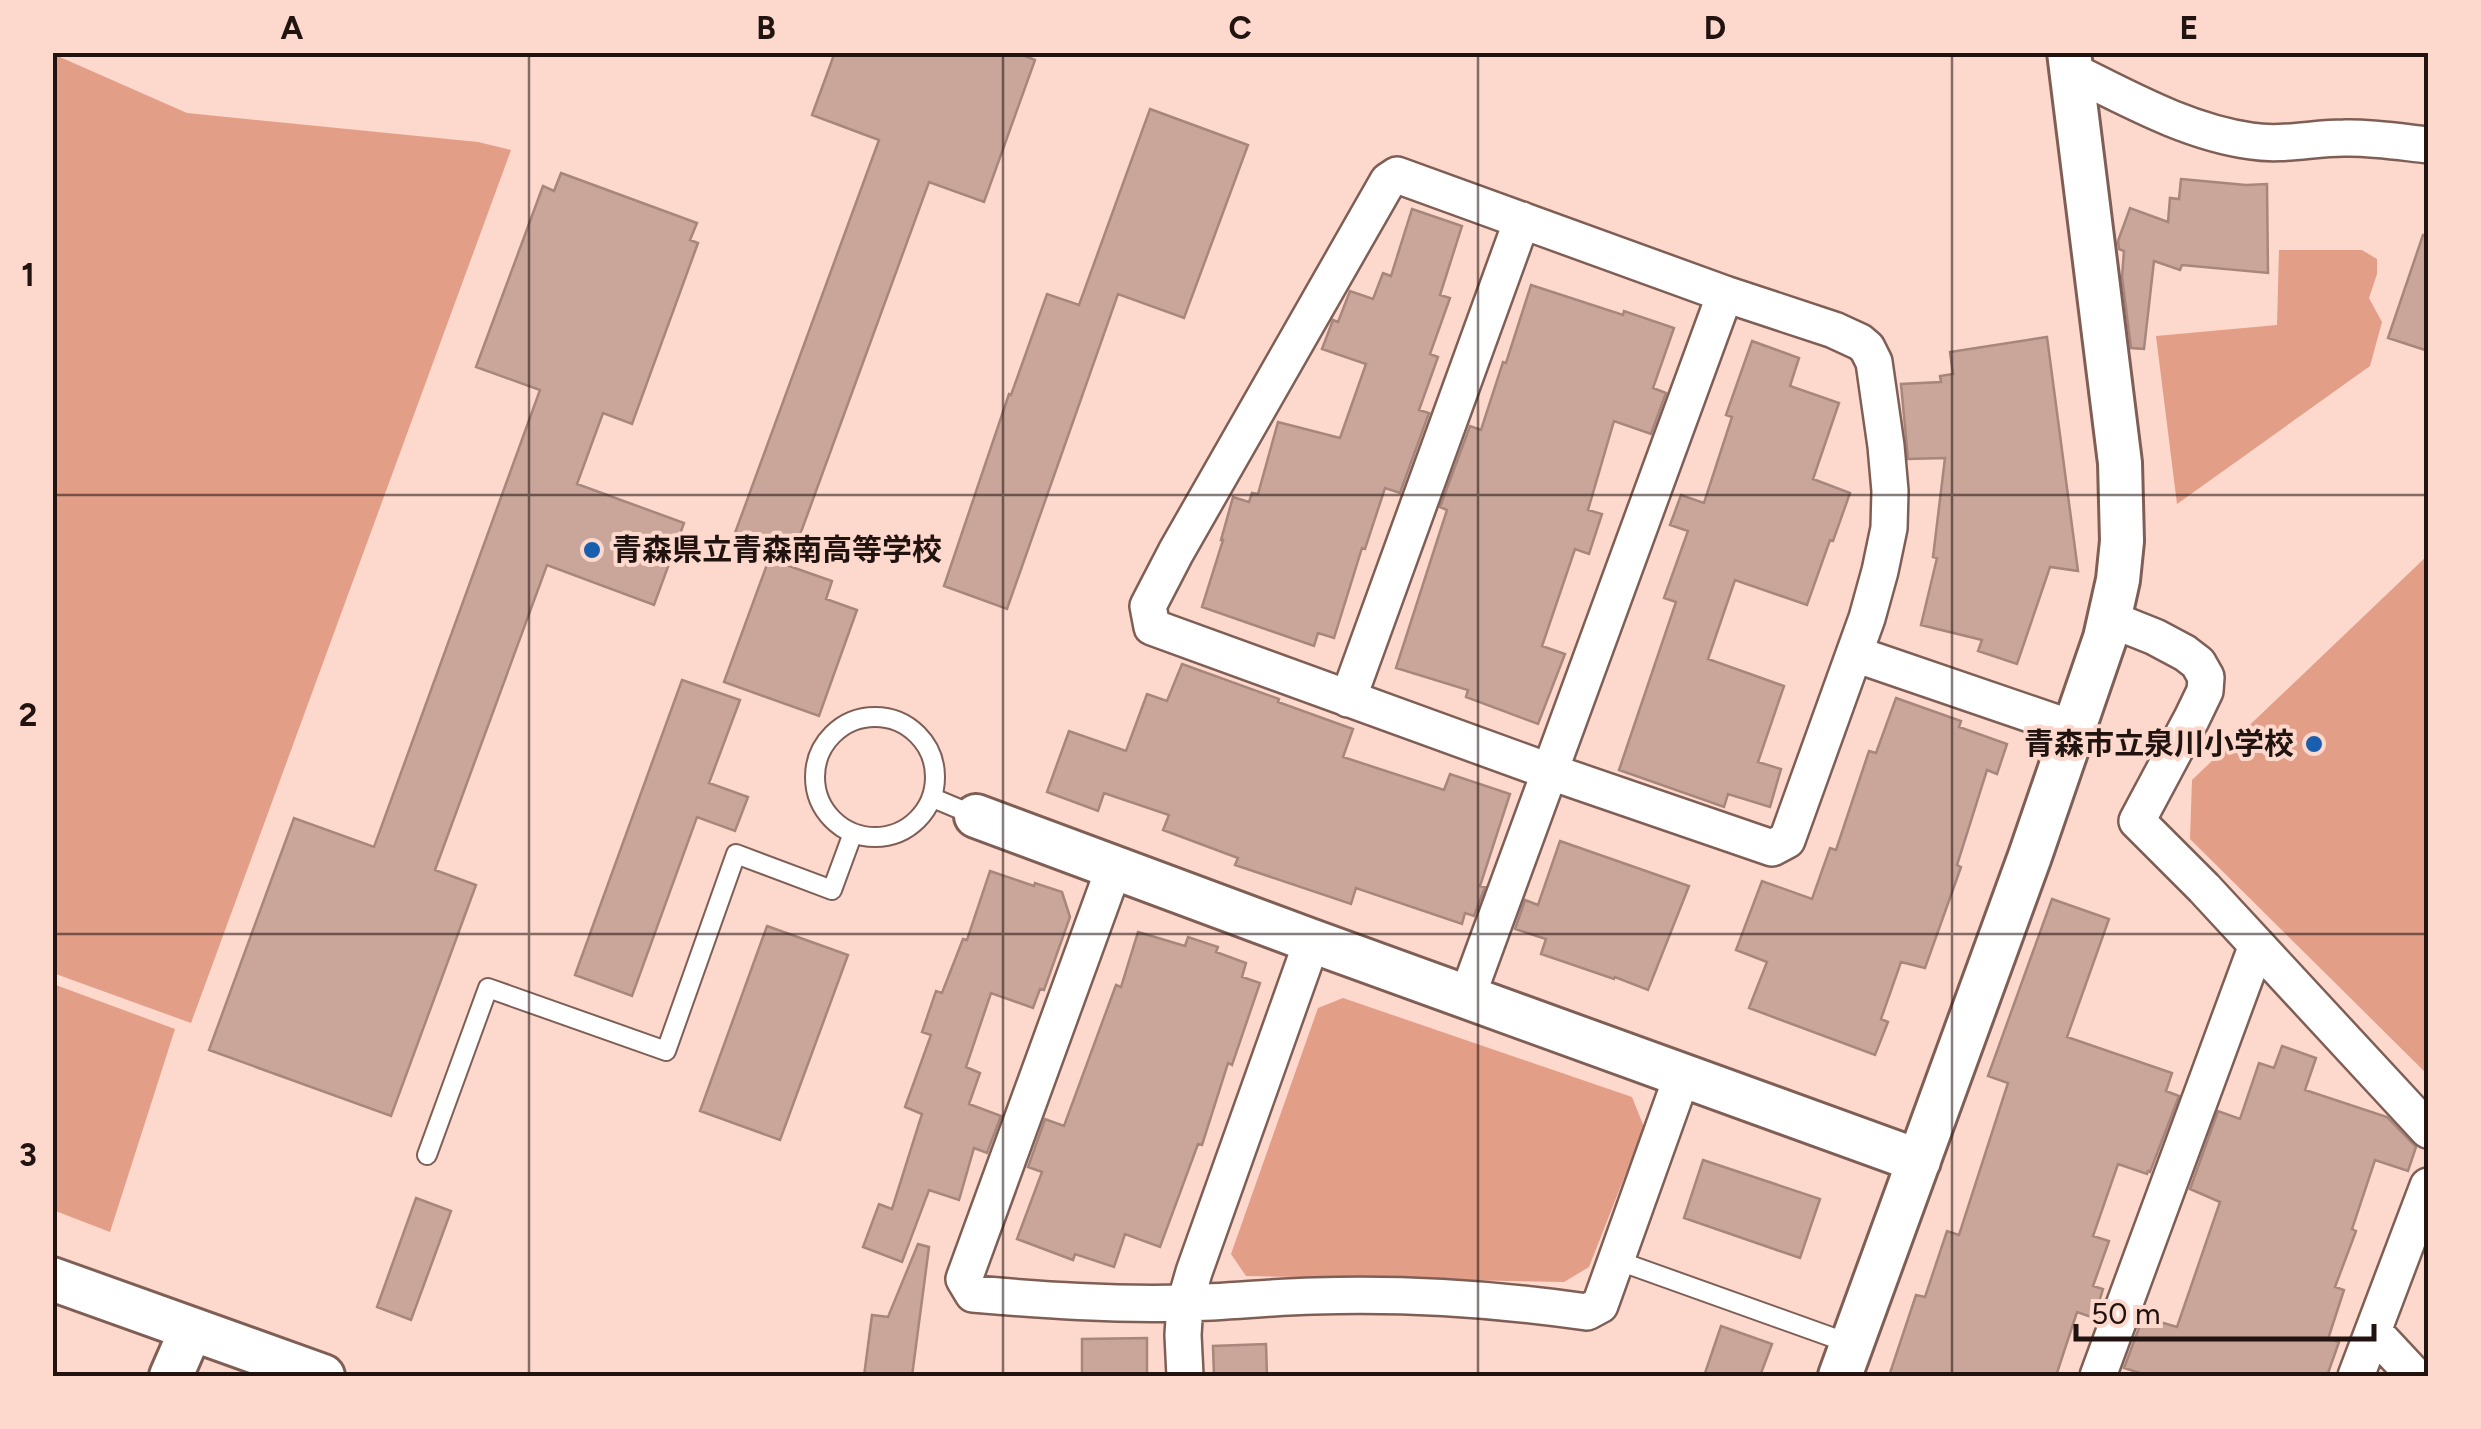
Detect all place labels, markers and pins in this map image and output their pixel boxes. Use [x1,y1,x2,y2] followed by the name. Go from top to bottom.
[612,531,942,568] place label: 青森県立青森南高等学校
[581,539,603,561] marker: 青森県立青森南高等学校
[2024,725,2294,762] place label: 青森市立泉川小学校
[2303,733,2325,755] marker: 青森市立泉川小学校

